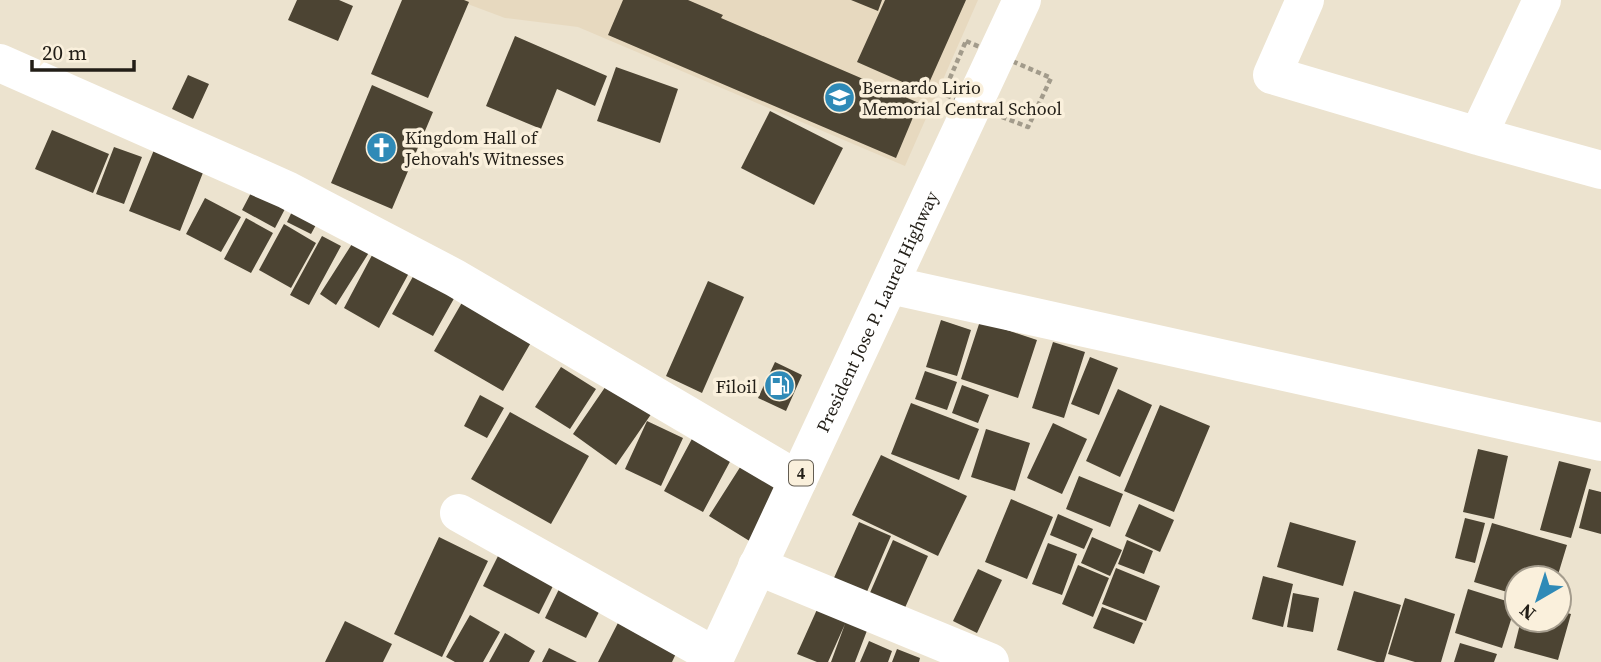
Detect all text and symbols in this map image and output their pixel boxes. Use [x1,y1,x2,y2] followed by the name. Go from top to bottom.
[32,28,133,72] scale bar
[42,38,87,67] text: 20 m
[862,75,1062,121] place label: Bernardo Lirio Memorial Central School
[822,80,856,114] school or university icon: Bernardo Lirio Memorial Central School
[404,125,564,171] place label: Kingdom Hall of Jehovah's Witnesses
[365,130,399,164] church icon: Kingdom Hall of Jehovah's Witnesses
[810,186,944,436] street label: President Jose P. Laurel Highway
[763,369,797,403] fuel station icon: Filoil
[715,374,757,399] place label: Filoil
[789,460,813,486] road number: 4
[1503,564,1573,634] north arrow
[1514,598,1541,627] text: N

